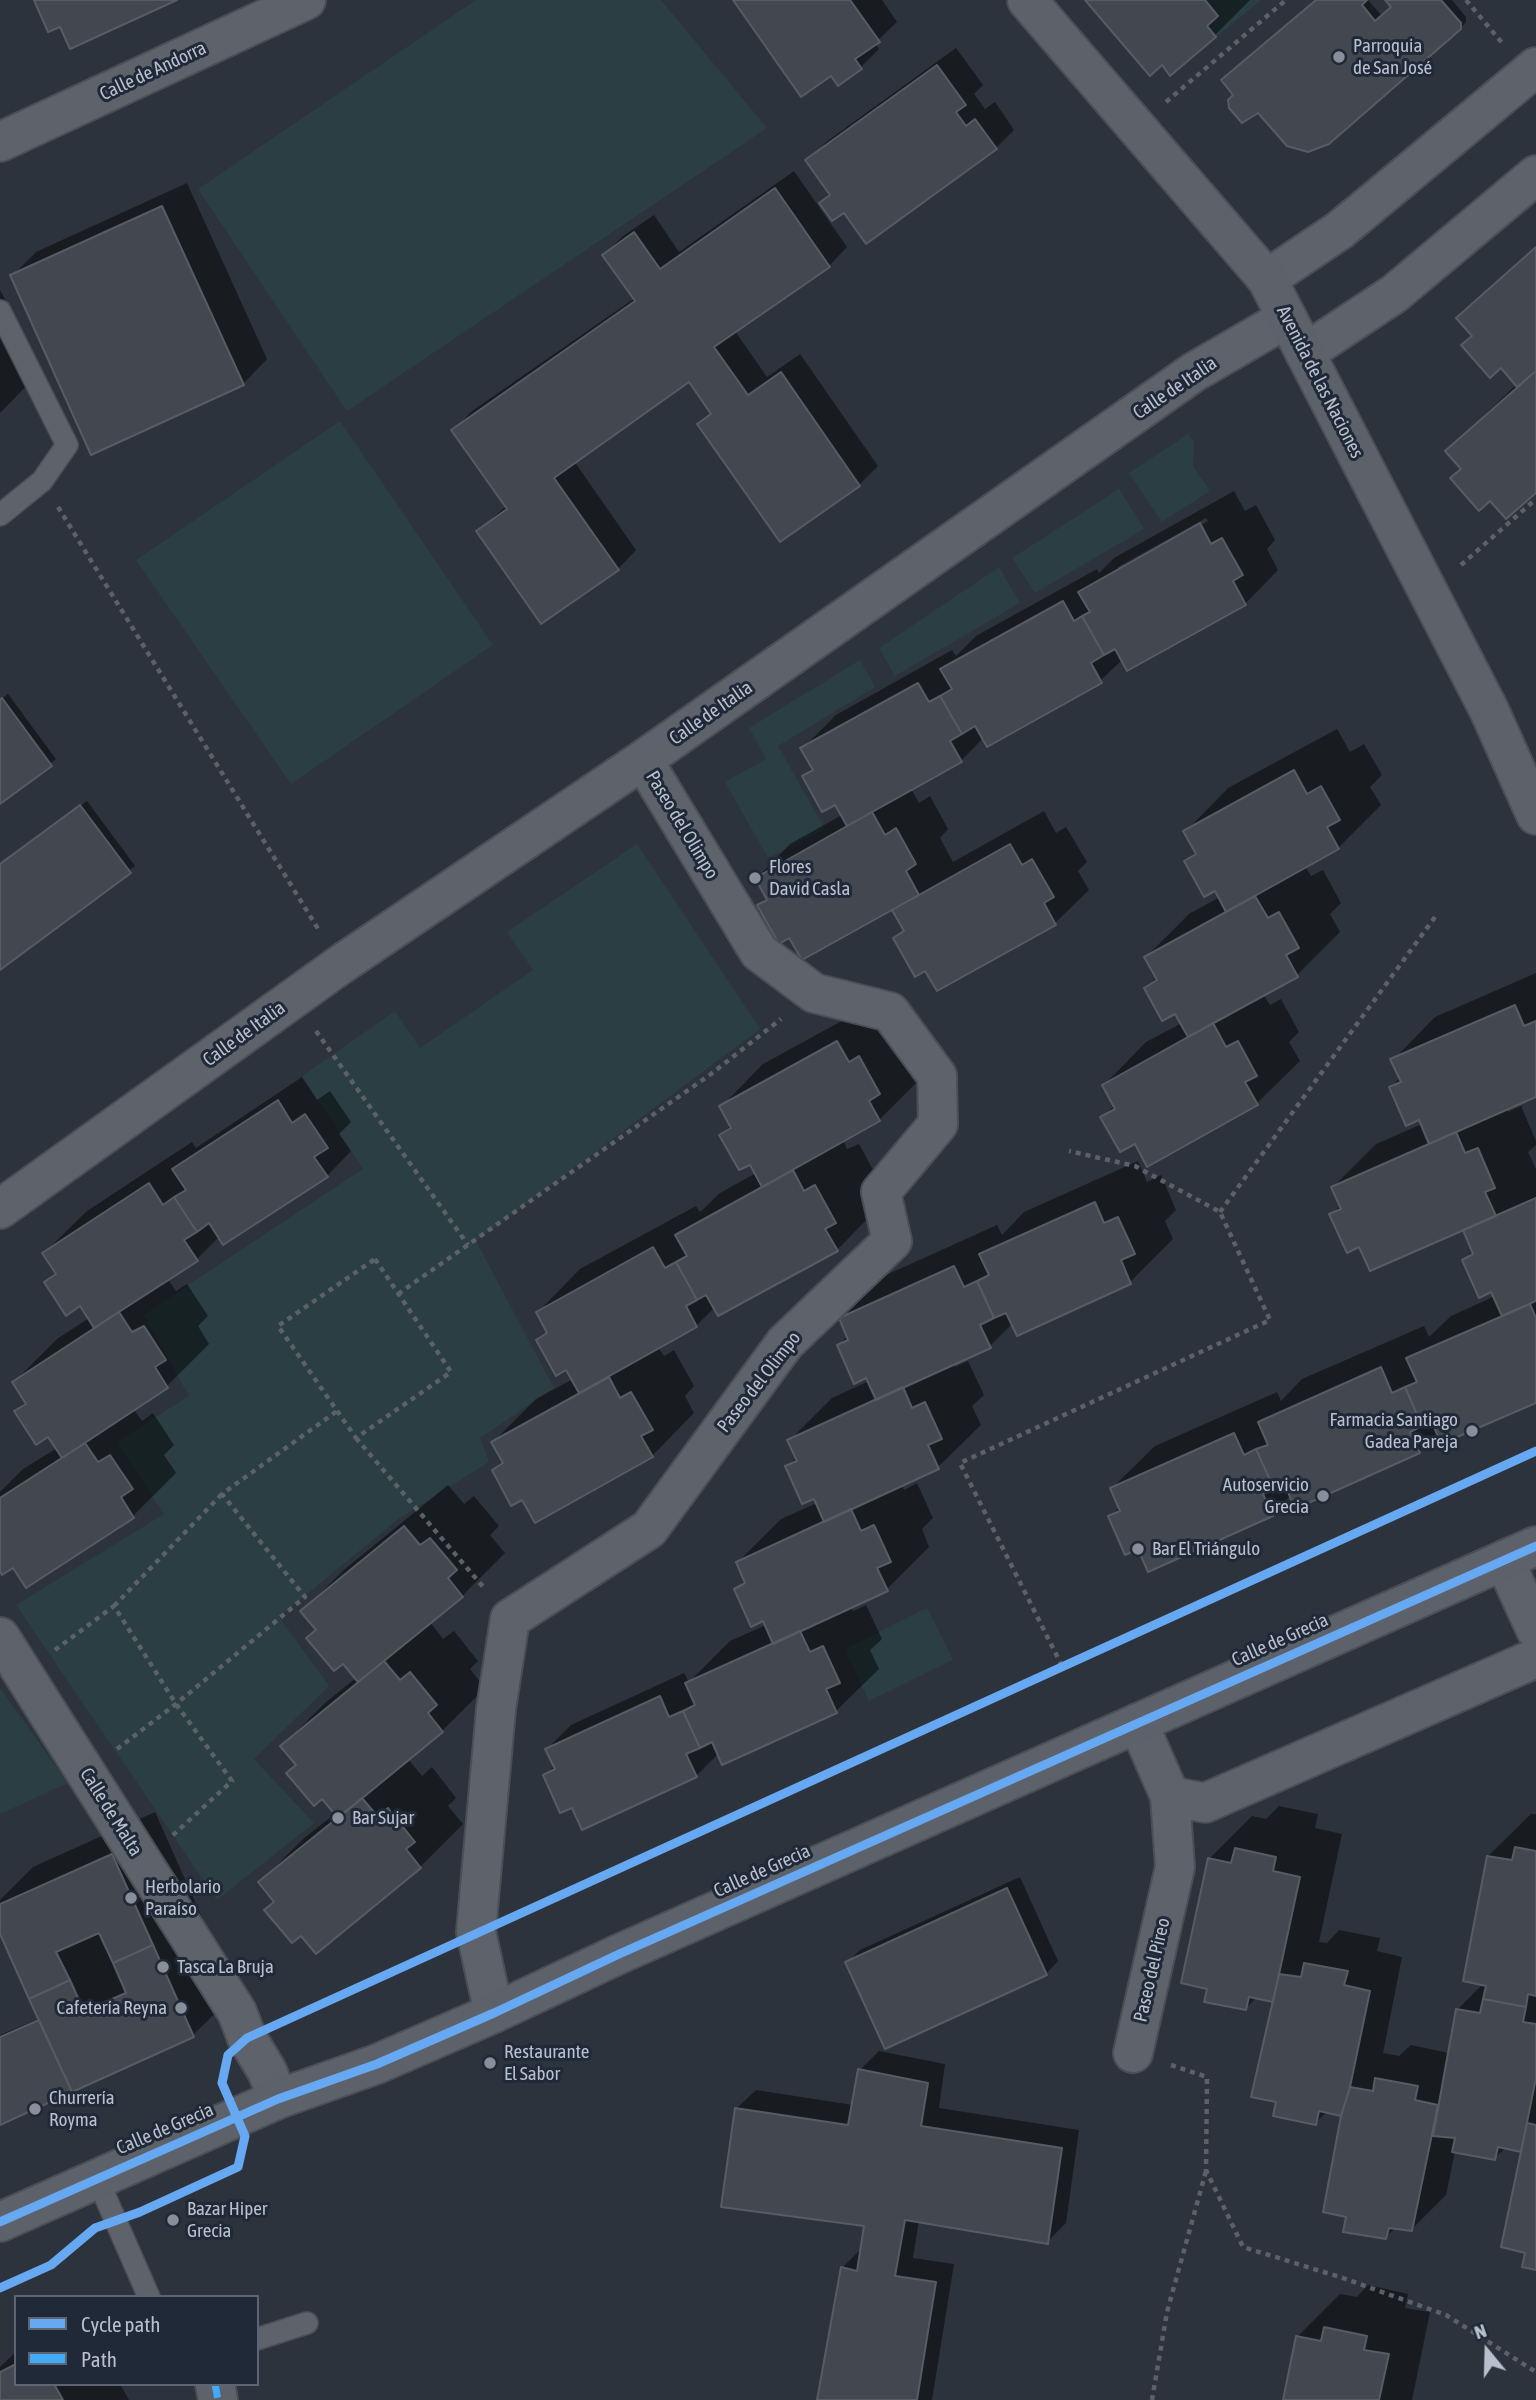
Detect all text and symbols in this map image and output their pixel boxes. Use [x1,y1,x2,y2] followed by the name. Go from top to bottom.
[1353,35,1432,79] place label: Parroquia de San José
[96,36,210,106] street label: Calle de Andorra
[1331,49,1347,65] marker: Parroquia de San José
[1272,302,1368,462] street label: Avenida de las Naciones
[1129,352,1221,424] street label: Calle de Italia
[665,676,757,750] street label: Calle de Italia
[641,767,723,883] street label: Paseo del Olimpo
[769,856,850,900] place label: Flores David Casla
[747,870,763,886] marker: Flores David Casla
[198,997,290,1071] street label: Calle de Italia
[712,1327,806,1437] street label: Paseo del Olimpo
[1330,1409,1458,1453] place label: Farmacia Santiago Gadea Pareja
[1464,1423,1480,1439] marker: Farmacia Santiago Gadea Pareja
[1223,1474,1309,1518] place label: Autoservicio Grecia
[1315,1488,1331,1504] marker: Autoservicio Grecia
[1152,1538,1260,1560] place label: Bar El Triángulo
[1130,1541,1146,1557] marker: Bar El Triángulo
[1228,1609,1332,1671] street label: Calle de Grecia
[75,1764,147,1860] street label: Calle de Malta
[352,1807,414,1829] place label: Bar Sujar
[330,1810,346,1826] marker: Bar Sujar
[710,1840,814,1902] street label: Calle de Grecia
[145,1876,221,1920] place label: Herbolario Paraíso
[123,1890,139,1906] marker: Herbolario Paraíso
[1129,1916,1175,2024] street label: Paseo del Pireo
[177,1956,274,1978] place label: Tasca La Bruja
[155,1959,171,1975] marker: Tasca La Bruja
[57,1997,167,2019] place label: Cafetería Reyna
[173,2000,189,2016] marker: Cafetería Reyna
[504,2041,589,2085] place label: Restaurante El Sabor
[482,2055,498,2071] marker: Restaurante El Sabor
[49,2087,115,2131] place label: Churrería Royma
[113,2098,217,2160] street label: Calle de Grecia
[27,2101,43,2117] marker: Churrería Royma
[187,2198,267,2242] place label: Bazar Hiper Grecia
[165,2212,181,2228] marker: Bazar Hiper Grecia
[14,2295,259,2386] legend
[81,2312,160,2336] text: Cycle path
[1452,2316,1522,2386] north arrow
[1471,2319,1489,2343] text: N
[81,2347,117,2371] text: Path

